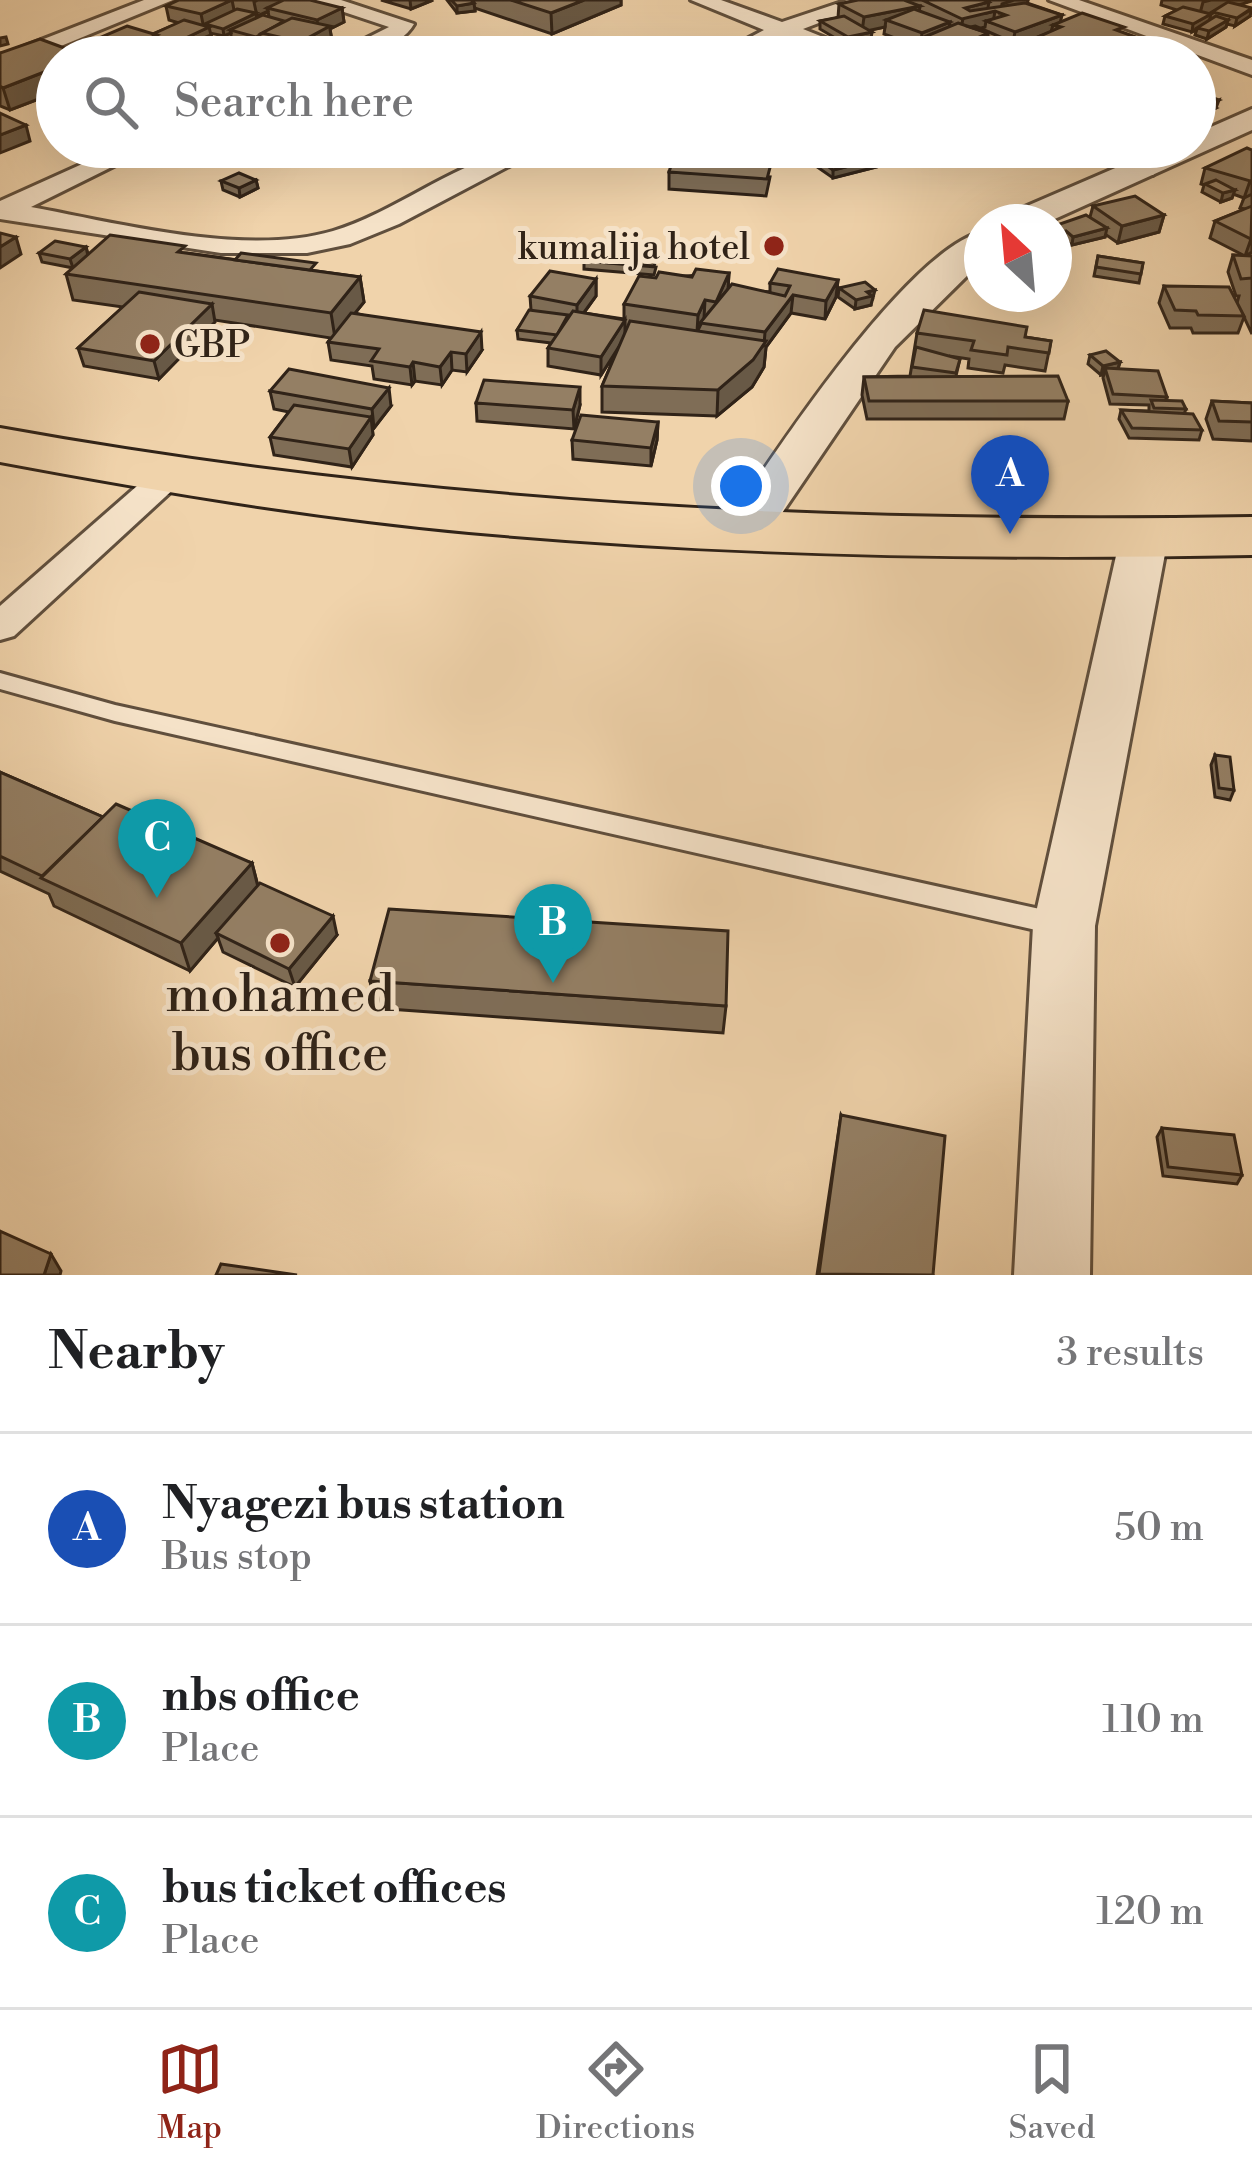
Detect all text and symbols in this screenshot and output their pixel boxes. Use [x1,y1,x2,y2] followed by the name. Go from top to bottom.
[36,36,1216,168] search box
[78,69,144,135] icon: search
[174,74,414,131] text: Search here
[964,204,1072,312] north arrow
[518,226,750,271] place label: kumalija hotel
[761,233,787,259] marker: kumalija hotel
[174,324,250,369] place label: GBP
[137,331,163,357] marker: GBP
[971,435,1049,534] pin: A
[711,456,771,516] your location
[118,799,196,898] pin: C
[514,884,592,983] pin: B
[267,930,293,956] marker: mohamed bus office
[166,964,394,1087] place label: mohamed bus office
[48,1321,224,1385] text: Nearby
[1056,1329,1204,1378] text: 3 results
[162,1476,565,1533] text: Nyagezi bus station
[73,1504,101,1553] text: A
[1114,1504,1204,1553] text: 50 m
[162,1533,312,1582] text: Bus stop
[162,1668,360,1725] text: nbs office
[72,1696,102,1745] text: B
[1102,1696,1204,1745] text: 110 m
[162,1725,259,1774] text: Place
[162,1860,507,1917] text: bus ticket offices
[73,1888,101,1937] text: C
[1096,1888,1204,1937] text: 120 m
[162,1917,259,1966] text: Place
[157,2036,223,2149] tab: Map
[536,2036,695,2149] tab: Directions
[1009,2036,1095,2149] tab: Saved

